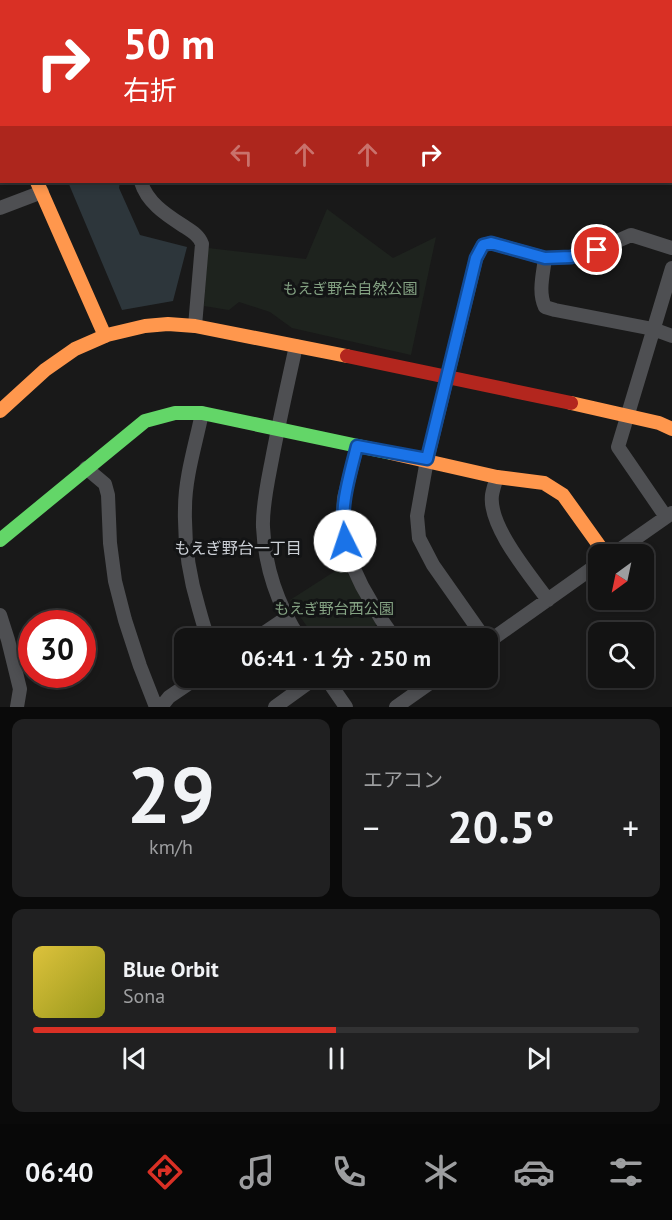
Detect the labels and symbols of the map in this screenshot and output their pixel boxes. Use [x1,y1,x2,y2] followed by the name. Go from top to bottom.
[571,224,622,275] pin
[283,279,417,298] park label: もえぎ野台自然公園
[313,509,377,573] position arrow
[174,538,302,558] district label: もえぎ野台一丁目
[588,544,654,610] north arrow
[274,599,394,618] park label: もえぎ野台西公園
[18,610,96,688] speed limit sign: 30

